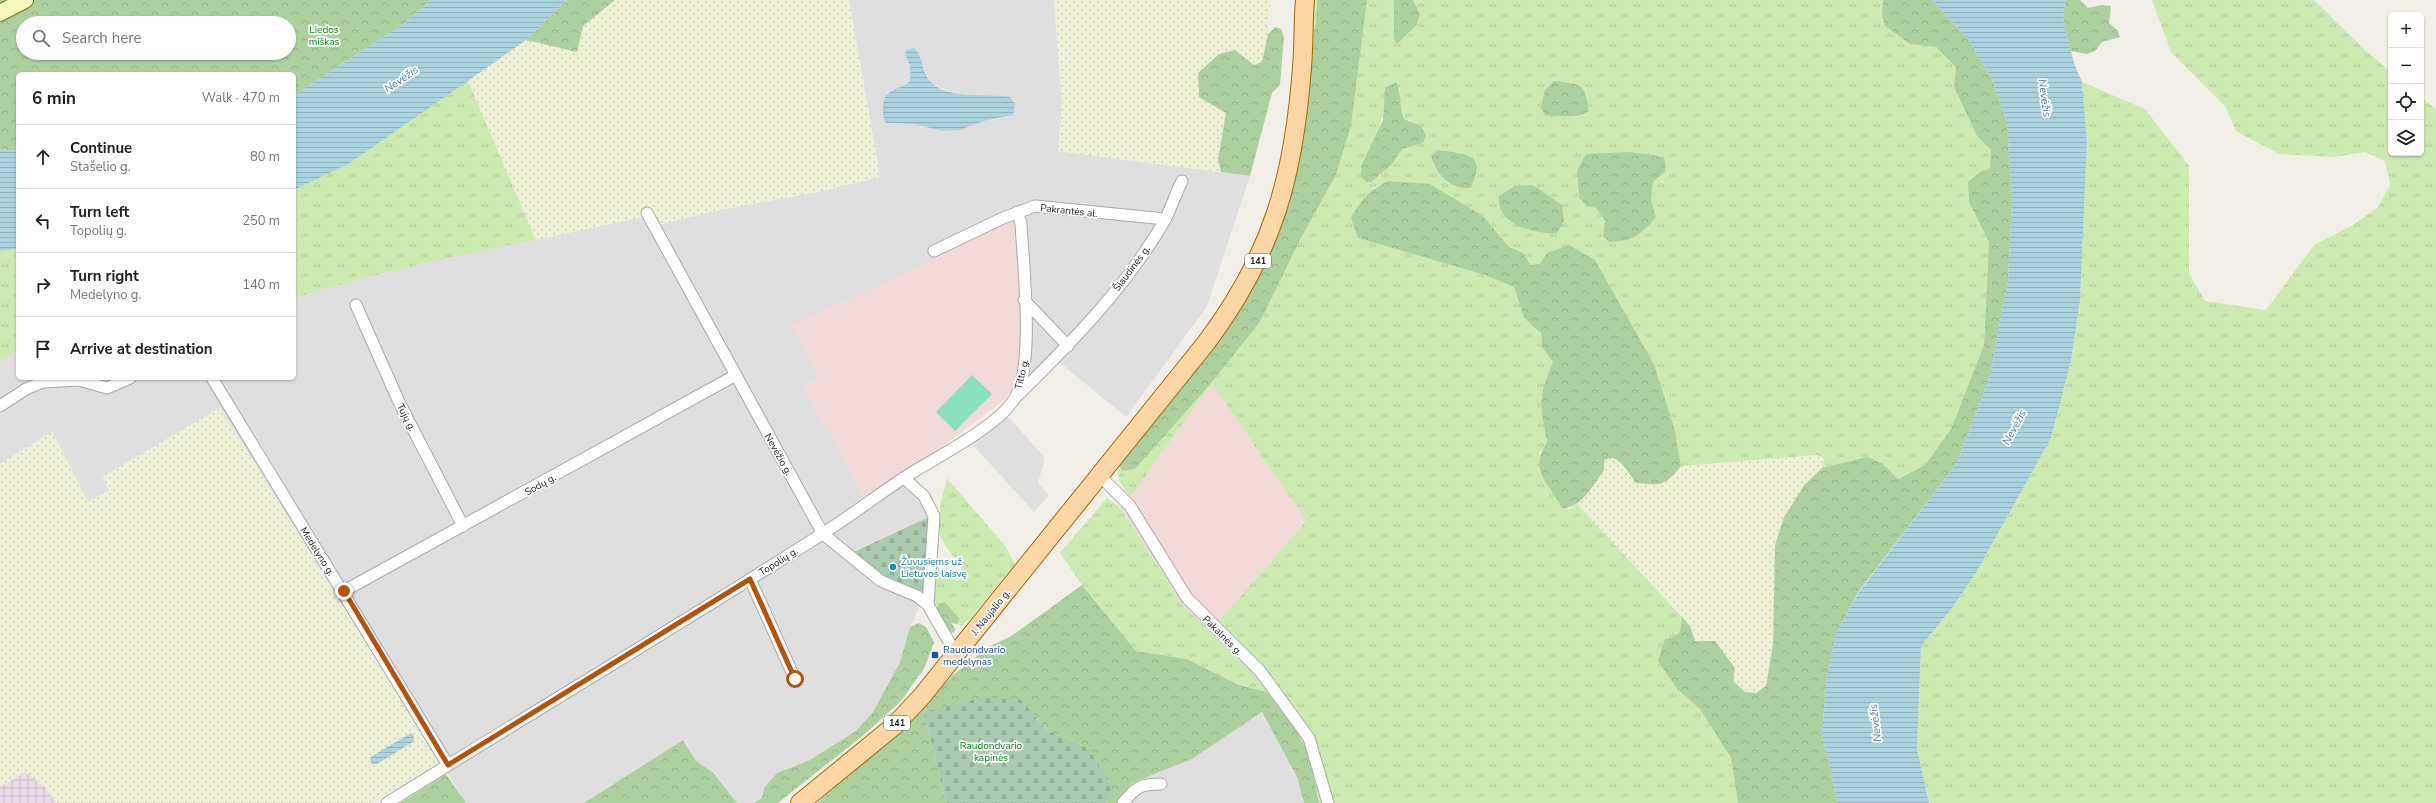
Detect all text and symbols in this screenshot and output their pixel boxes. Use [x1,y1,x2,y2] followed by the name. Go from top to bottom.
[2388,12,2424,156] map controls
[2388,12,2424,48] button: +
[16,16,296,60] search box
[309,23,340,49] park label: Liedos miškas
[30,27,52,49] icon: search
[62,28,142,48] text: Search here
[2388,48,2424,84] button: −
[381,62,421,96] water label: Nevėžis
[2034,78,2055,118] water label: Nevėžis
[2388,84,2424,120] button: locate
[32,87,76,110] text: 6 min
[202,89,280,107] text: Walk · 470 m
[2388,120,2424,156] button: layers
[70,138,132,158] text: Continue
[32,146,54,168] icon: ahead
[250,148,280,166] text: 80 m
[70,158,131,176] text: Stašelio g.
[1039,201,1098,221] street label: Pakrantės al.
[70,202,129,222] text: Turn left
[32,210,54,232] icon: left
[242,212,280,230] text: 250 m
[70,222,127,240] text: Topolių g.
[1110,243,1154,294] street label: Šiaudinės g.
[1245,254,1271,268] road number: 141
[70,266,139,286] text: Turn right
[32,274,54,296] icon: right
[242,276,280,294] text: 140 m
[70,286,141,304] text: Medelyno g.
[32,338,54,360] icon: arrive
[70,339,213,359] text: Arrive at destination
[1011,358,1033,391] street label: Tilto g.
[393,401,419,434] street label: Tujų g.
[1999,407,2030,448] water label: Nevėžis
[761,431,795,478] street label: Nevėžio g.
[522,471,559,499] street label: Sodų g.
[297,525,338,579] street label: Medelyno g.
[756,544,801,579] street label: Topolių g.
[901,555,967,581] place label: Žuvusiems už Lietuvos laisvę
[888,562,898,572] marker: Žuvusiems už Lietuvos laisvę
[335,582,353,600] route end
[967,587,1014,639] street label: J. Naujalio g.
[1199,613,1245,659] street label: Pakalnės g.
[943,643,1006,669] place label: Raudondvario medelynas
[930,650,940,660] marker: Raudondvario medelynas
[786,670,804,688] route start
[1866,703,1885,743] water label: Nevėžis
[884,716,910,730] road number: 141
[960,739,1023,765] park label: Raudondvario kapinės

